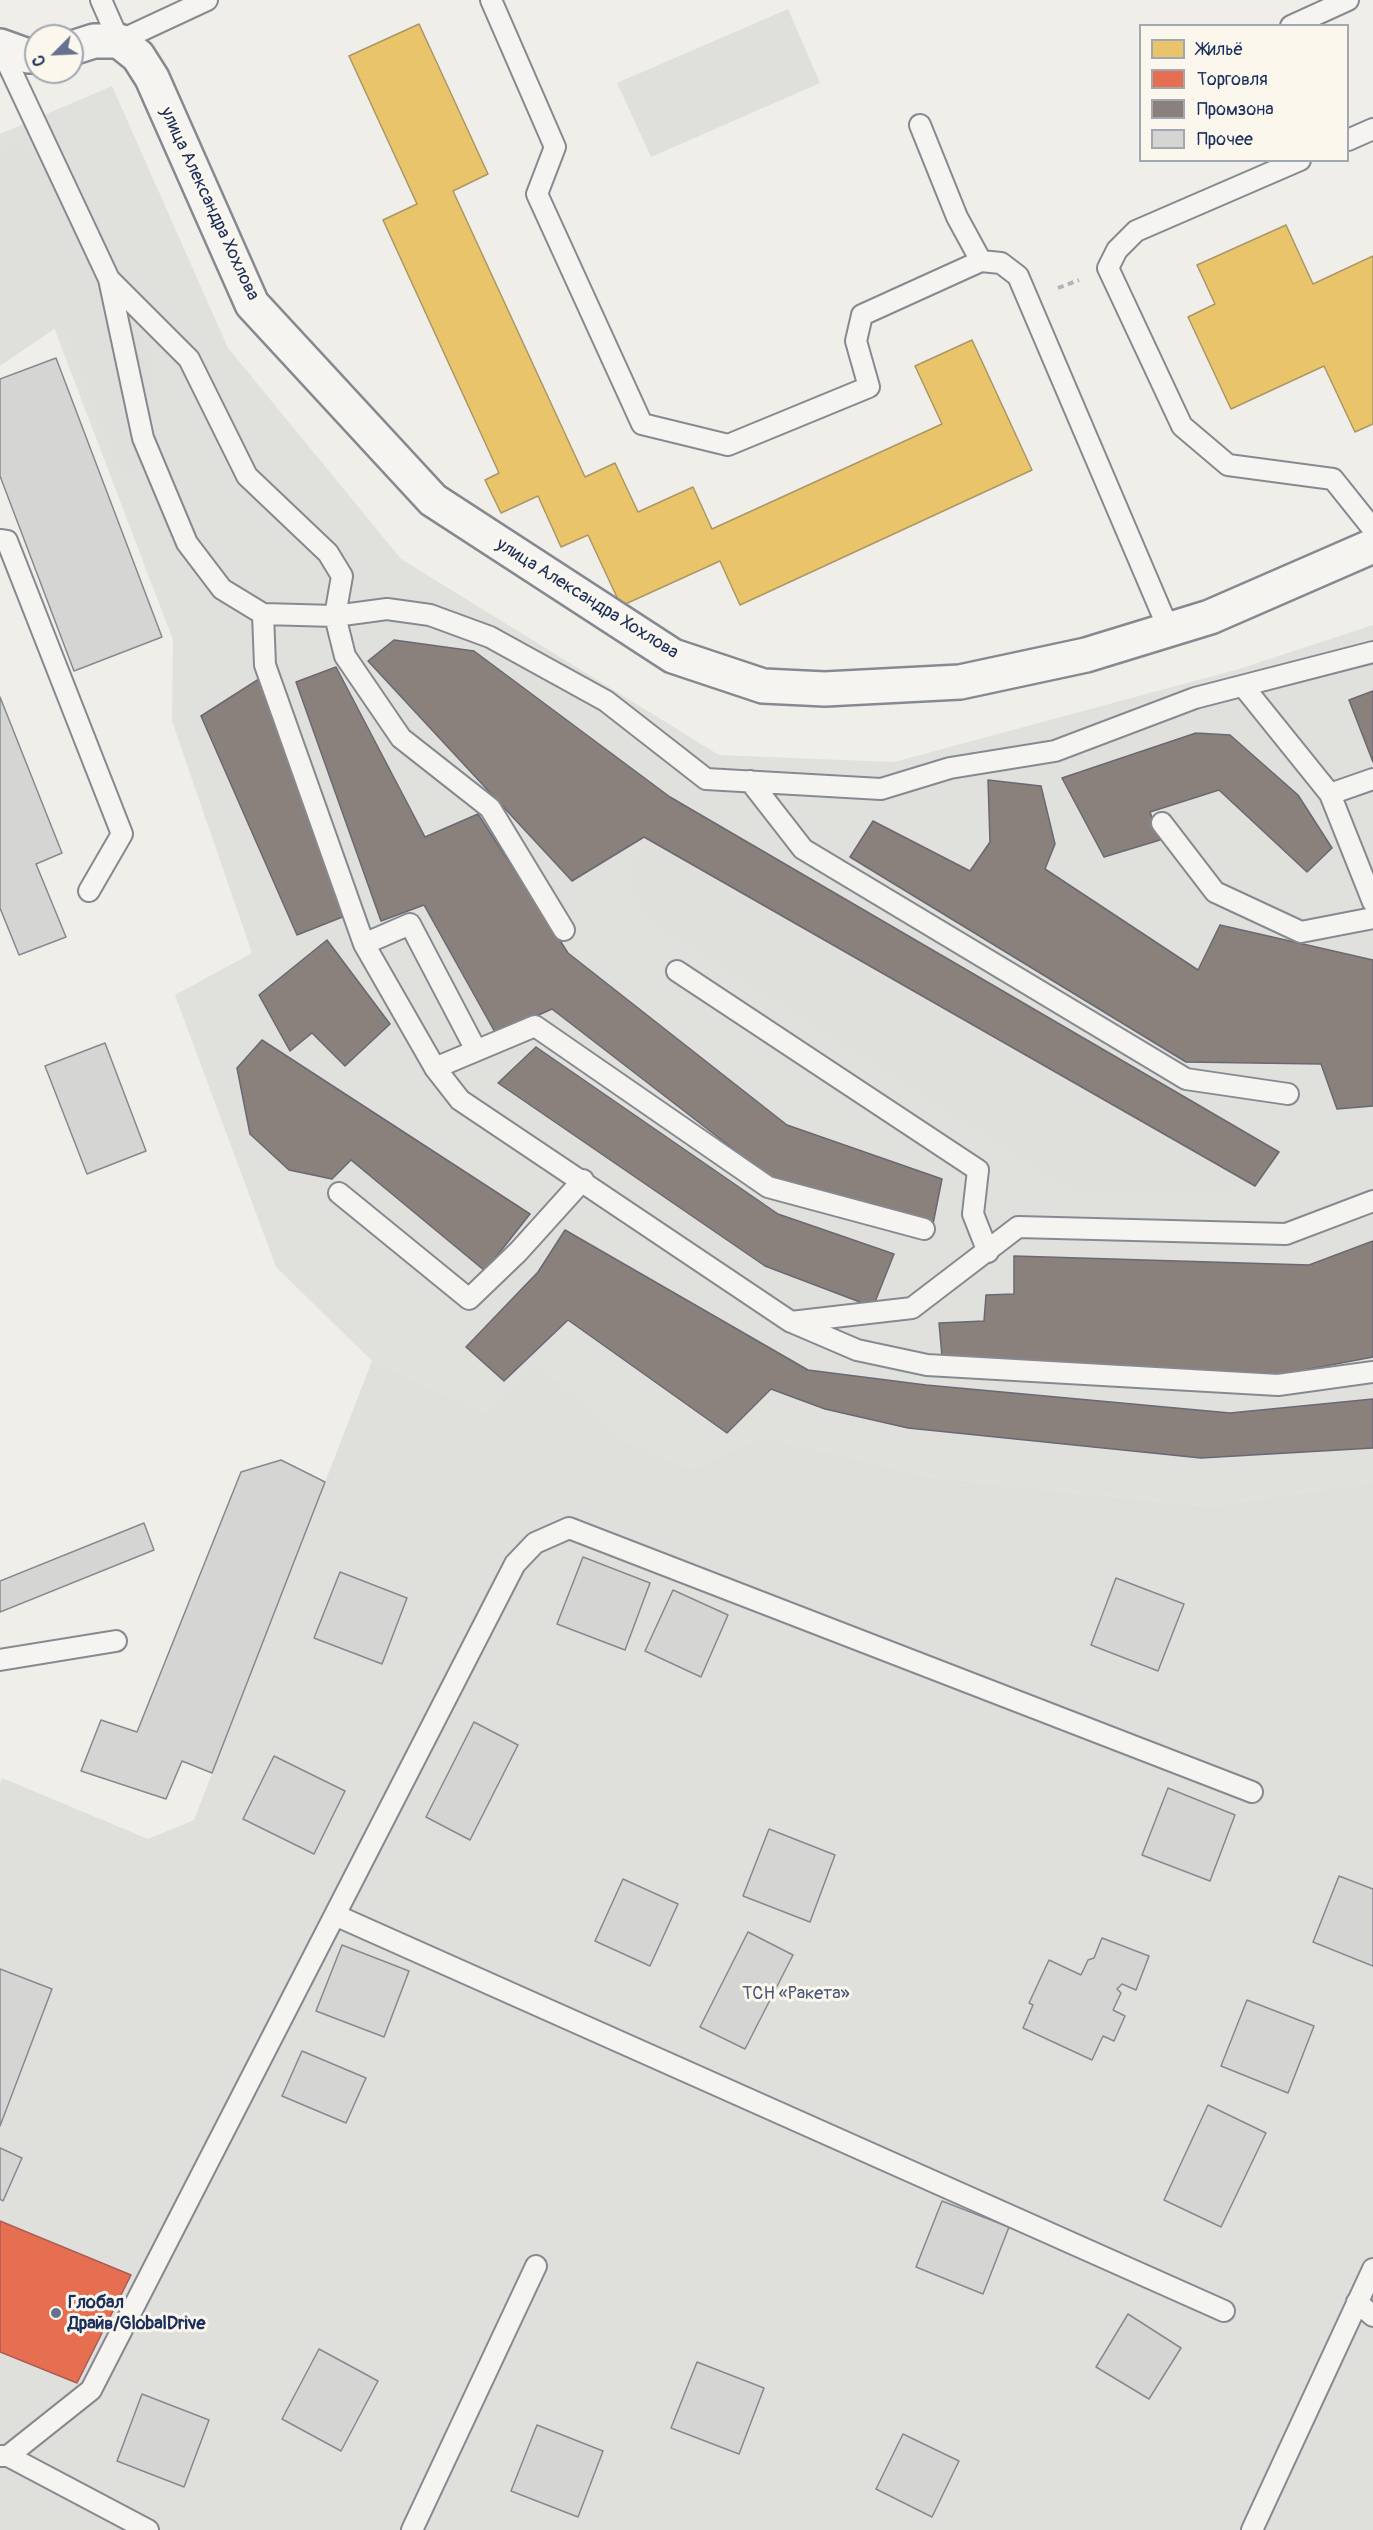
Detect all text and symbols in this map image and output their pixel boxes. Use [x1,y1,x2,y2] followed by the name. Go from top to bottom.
[24,24,84,84] north arrow
[1139,24,1349,162] legend
[1197,38,1243,61] text: Жильё
[28,52,51,69] text: С
[1197,68,1268,91] text: Торговля
[1197,98,1274,121] text: Промзона
[155,104,263,304] street label: улица Александра Хохлова
[1197,128,1253,151] text: Прочее
[492,534,682,664] street label: улица Александра Хохлова
[742,1983,850,2005] park label: ТСН «Ракета»
[68,2292,205,2334] place label: Глобал Драйв/GlobalDrive
[49,2306,63,2320] marker: Глобал Драйв/GlobalDrive

